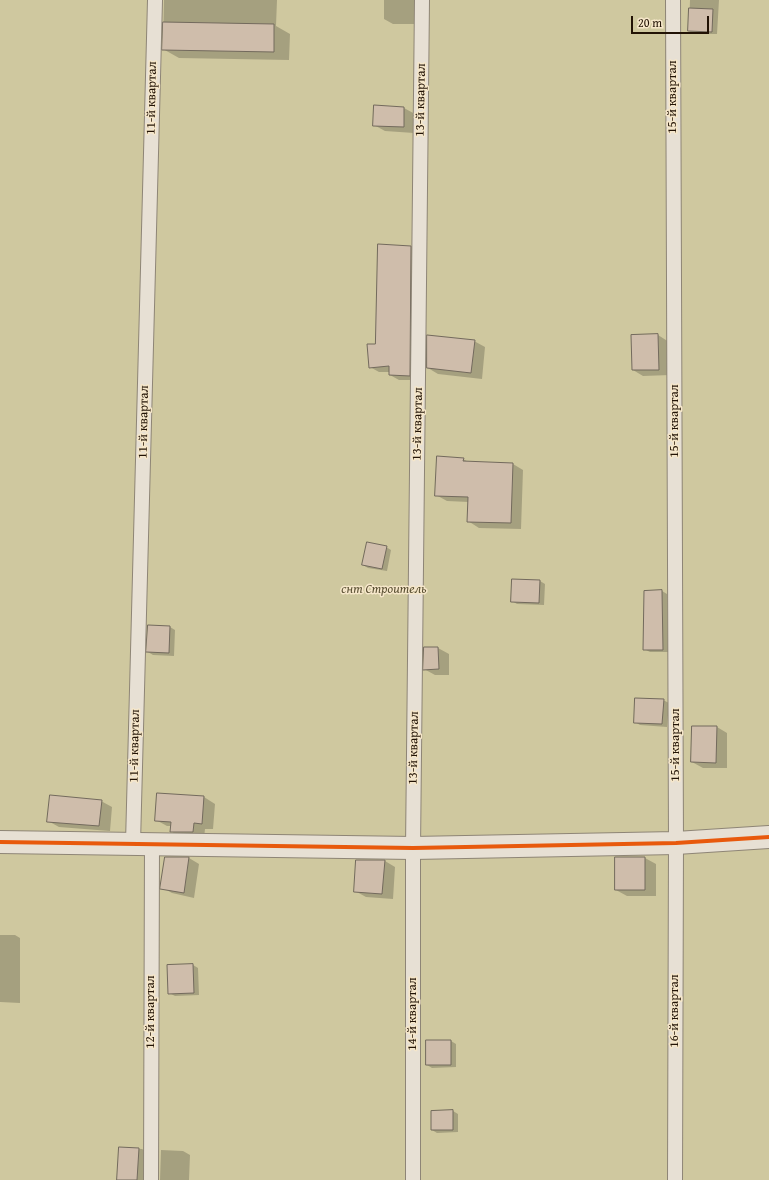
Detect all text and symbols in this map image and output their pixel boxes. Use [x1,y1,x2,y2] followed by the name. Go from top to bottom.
[633,8,711,34] scale bar
[638,14,662,31] text: 20 m
[665,60,681,134] street label: 15-й квартал
[144,61,160,135] street label: 11-й квартал
[413,63,429,137] street label: 13-й квартал
[667,384,683,458] street label: 15-й квартал
[136,385,152,459] street label: 11-й квартал
[410,387,426,461] street label: 13-й квартал
[341,582,427,598] park label: снт Строитель
[668,708,684,782] street label: 15-й квартал
[127,709,143,783] street label: 11-й квартал
[406,711,422,785] street label: 13-й квартал
[667,974,683,1048] street label: 16-й квартал
[143,975,159,1049] street label: 12-й квартал
[405,977,421,1051] street label: 14-й квартал

